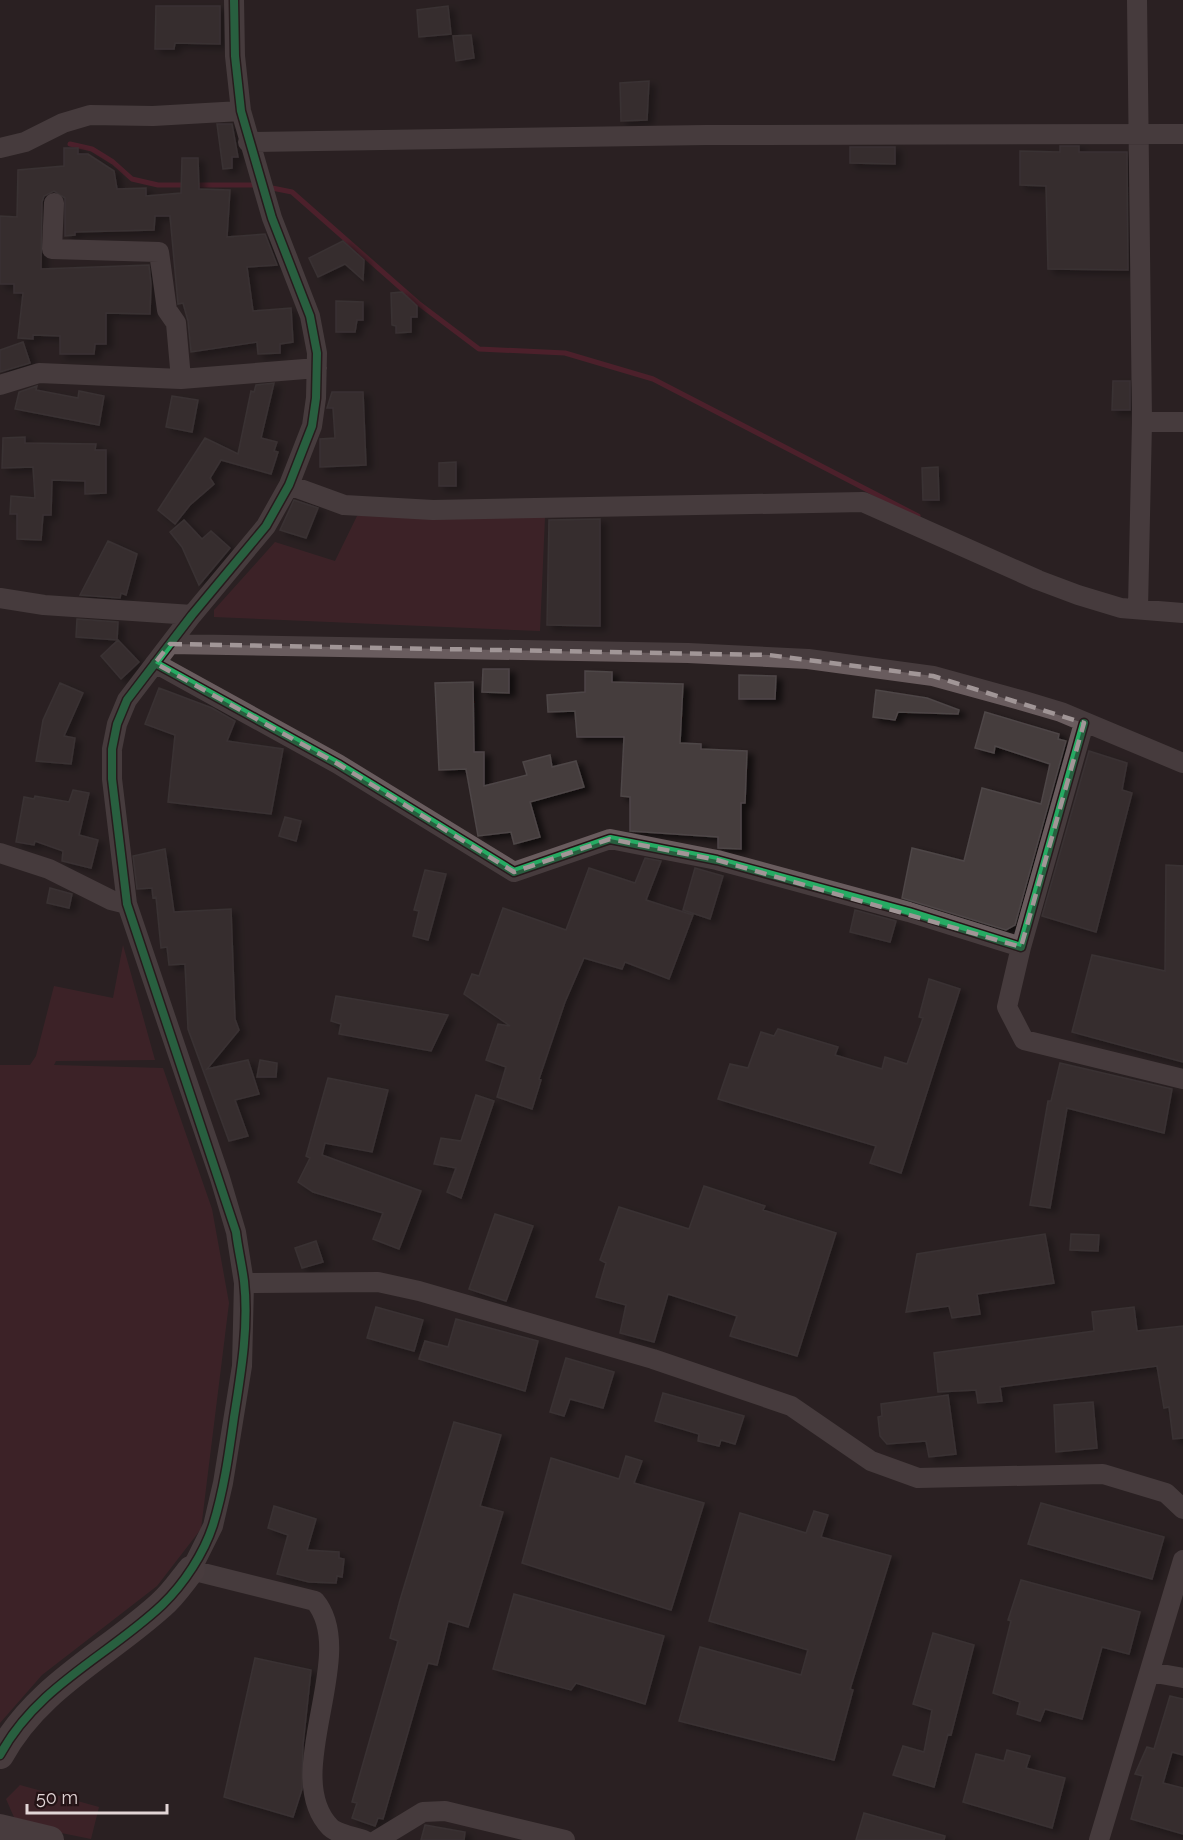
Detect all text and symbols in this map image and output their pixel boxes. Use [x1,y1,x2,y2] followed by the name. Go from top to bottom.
[27,1777,166,1815] scale bar
[36,1787,78,1808] text: 50 m

